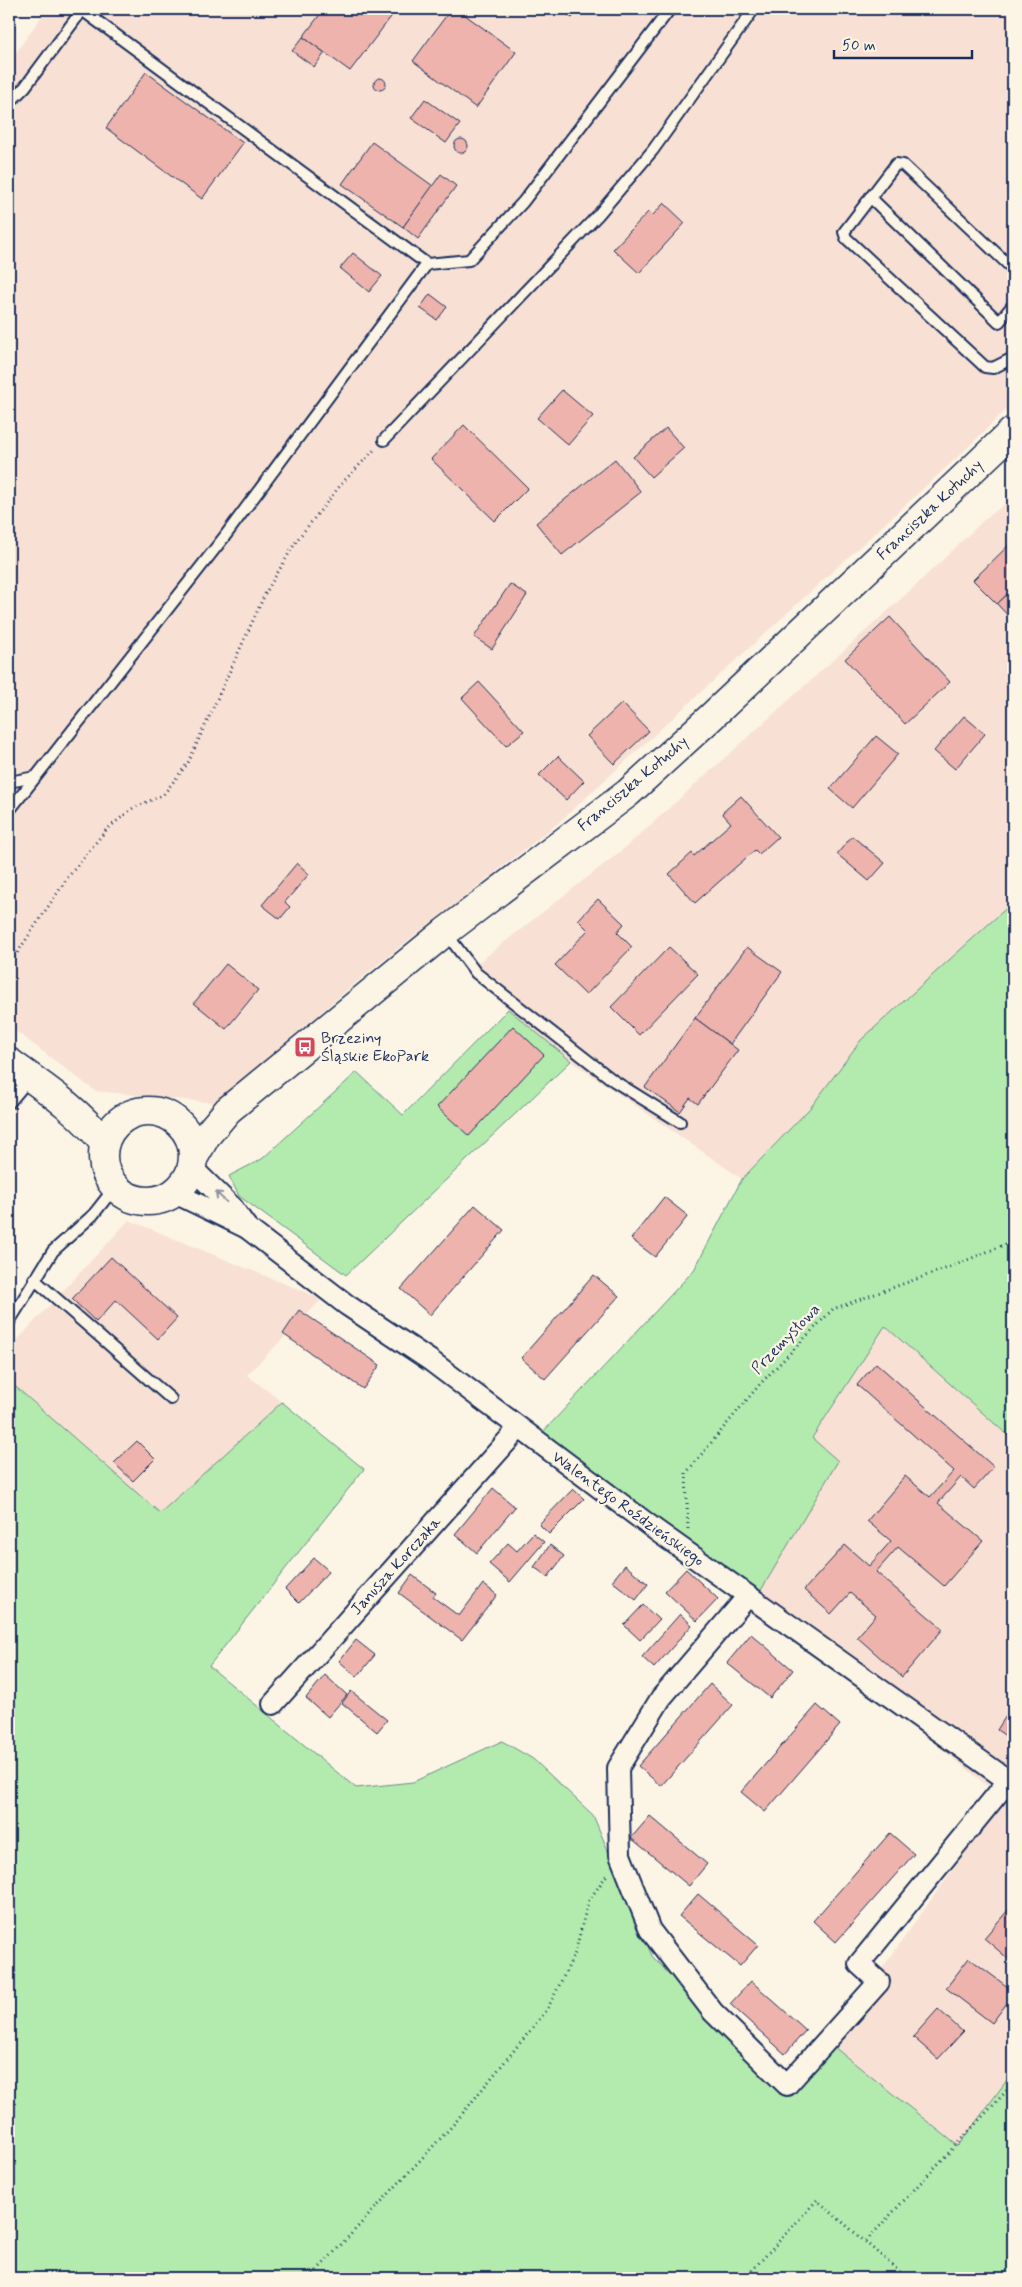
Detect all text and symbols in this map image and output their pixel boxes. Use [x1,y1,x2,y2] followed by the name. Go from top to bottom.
[834,28,972,60] scale bar
[842,36,876,56] text: 50 m
[872,455,988,565] street label: Franciszka Kotuchy
[573,732,693,836] street label: Franciszka Kotuchy
[321,1028,429,1067] place label: Brzeziny Śląskie EkoPark
[293,1035,317,1059] bus stop icon: Brzeziny Śląskie EkoPark
[215,1191,228,1203] one-way arrow
[747,1299,825,1379] street label: Przemysłowa
[547,1447,708,1572] street label: Walentego Roździeńskiego
[346,1512,446,1620] street label: Janusza Korczaka

